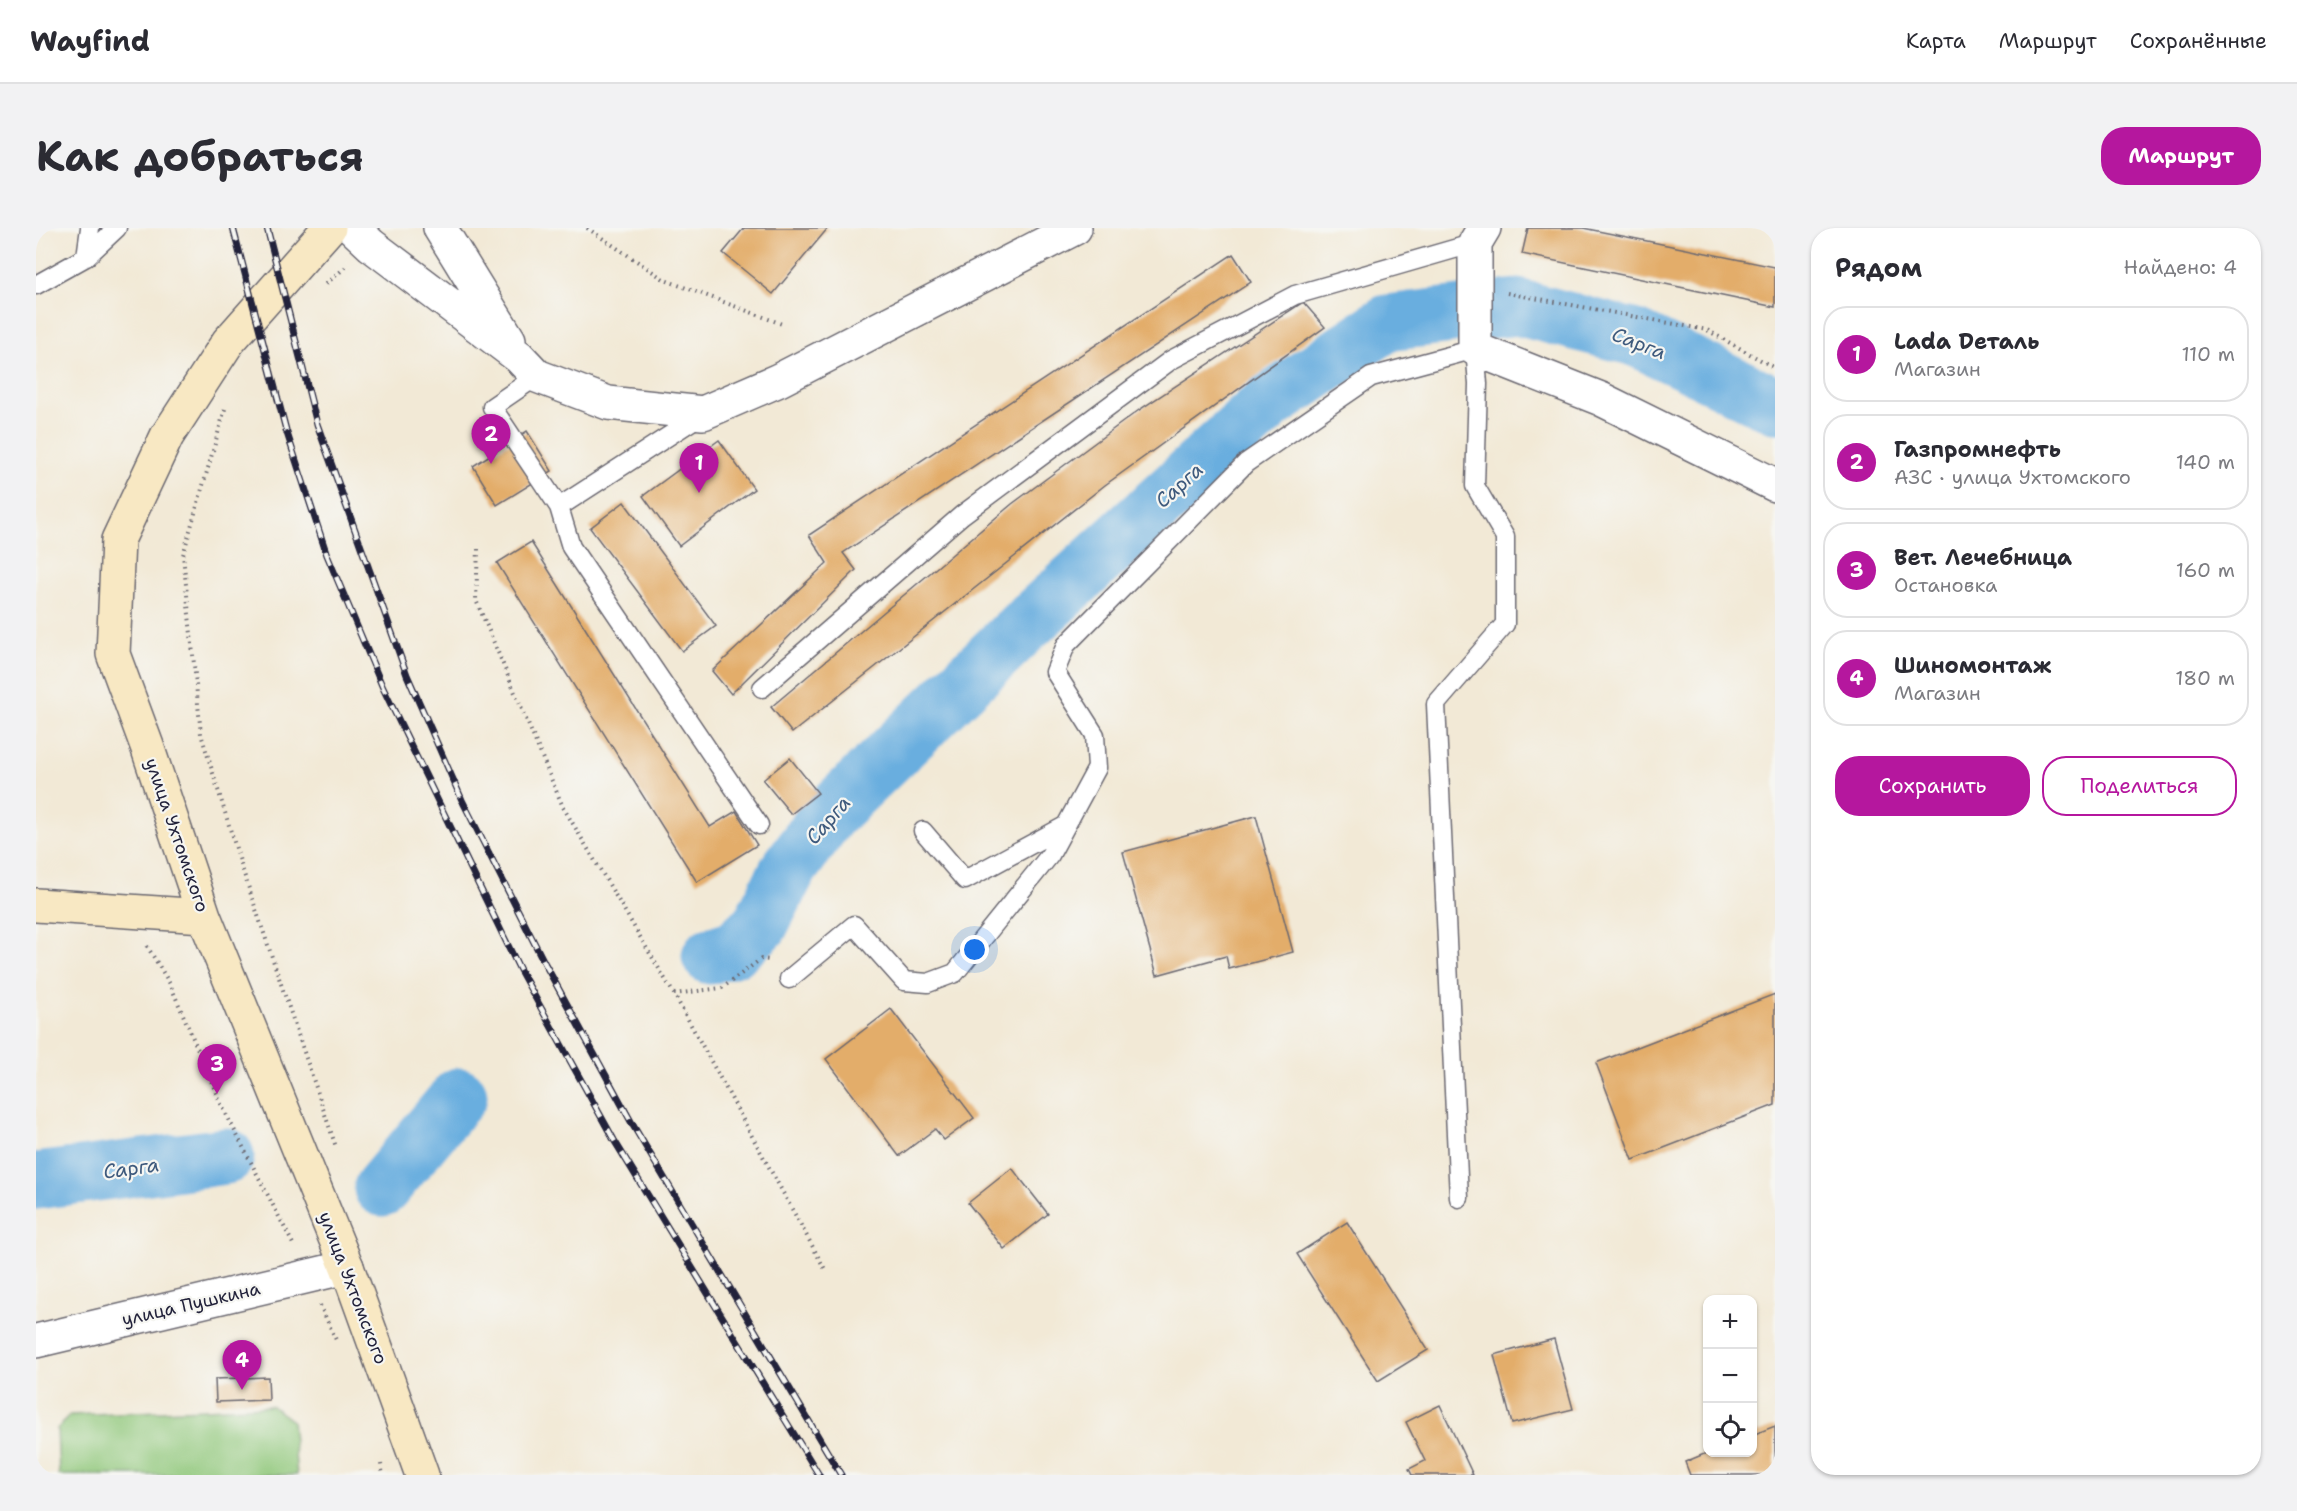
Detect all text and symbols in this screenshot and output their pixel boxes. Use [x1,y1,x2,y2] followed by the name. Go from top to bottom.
[30,22,150,60] text: Wayfind
[1906,27,1966,55] text: Карта
[1999,27,2097,55] text: Маршрут
[2130,27,2267,55] text: Сохранённые
[2101,127,2261,185] button: Маршрут
[36,128,364,184] text: Как добраться
[1835,250,1922,285] text: Рядом
[2124,254,2237,280] text: Найдено: 4
[1608,321,1670,365] water label: Сарга
[1894,327,2039,356] text: Lada Dеталь
[1852,341,1861,367] text: 1
[2181,341,2235,367] text: 110 m
[1894,356,1981,382] text: Магазин
[472,414,510,464] pin: 2
[1894,435,2061,464] text: Газпромнефть
[680,444,718,493] pin: 1
[1850,449,1864,475] text: 2
[2176,449,2235,475] text: 140 m
[1149,457,1209,513] water label: Сарга
[1894,464,2131,490] text: АЗС · улица Ухтомского
[1894,543,2072,572] text: Вет. Лечебница
[1850,557,1864,583] text: 3
[2176,557,2235,583] text: 160 m
[1894,572,1998,598] text: Остановка
[1894,651,2051,680] text: Шиномонтаж
[1850,665,1864,691] text: 4
[2175,665,2235,691] text: 180 m
[1894,680,1981,706] text: Магазин
[139,755,215,915] street label: улица Ухтомского
[1835,756,2030,816] button: Сохранить
[2042,756,2237,816] button: Поделиться
[800,790,856,850] water label: Сарга
[960,935,989,964] your location
[198,1044,237,1094] pin: 3
[101,1151,161,1185] water label: Сарга
[313,1208,393,1368] street label: улица Ухтомского
[119,1276,263,1332] street label: улица Пушкина
[1703,1295,1757,1457] map controls
[1703,1295,1757,1349] button: +
[222,1340,262,1390] pin: 4
[1703,1349,1757,1403] button: −
[1703,1403,1757,1457] button: locate

